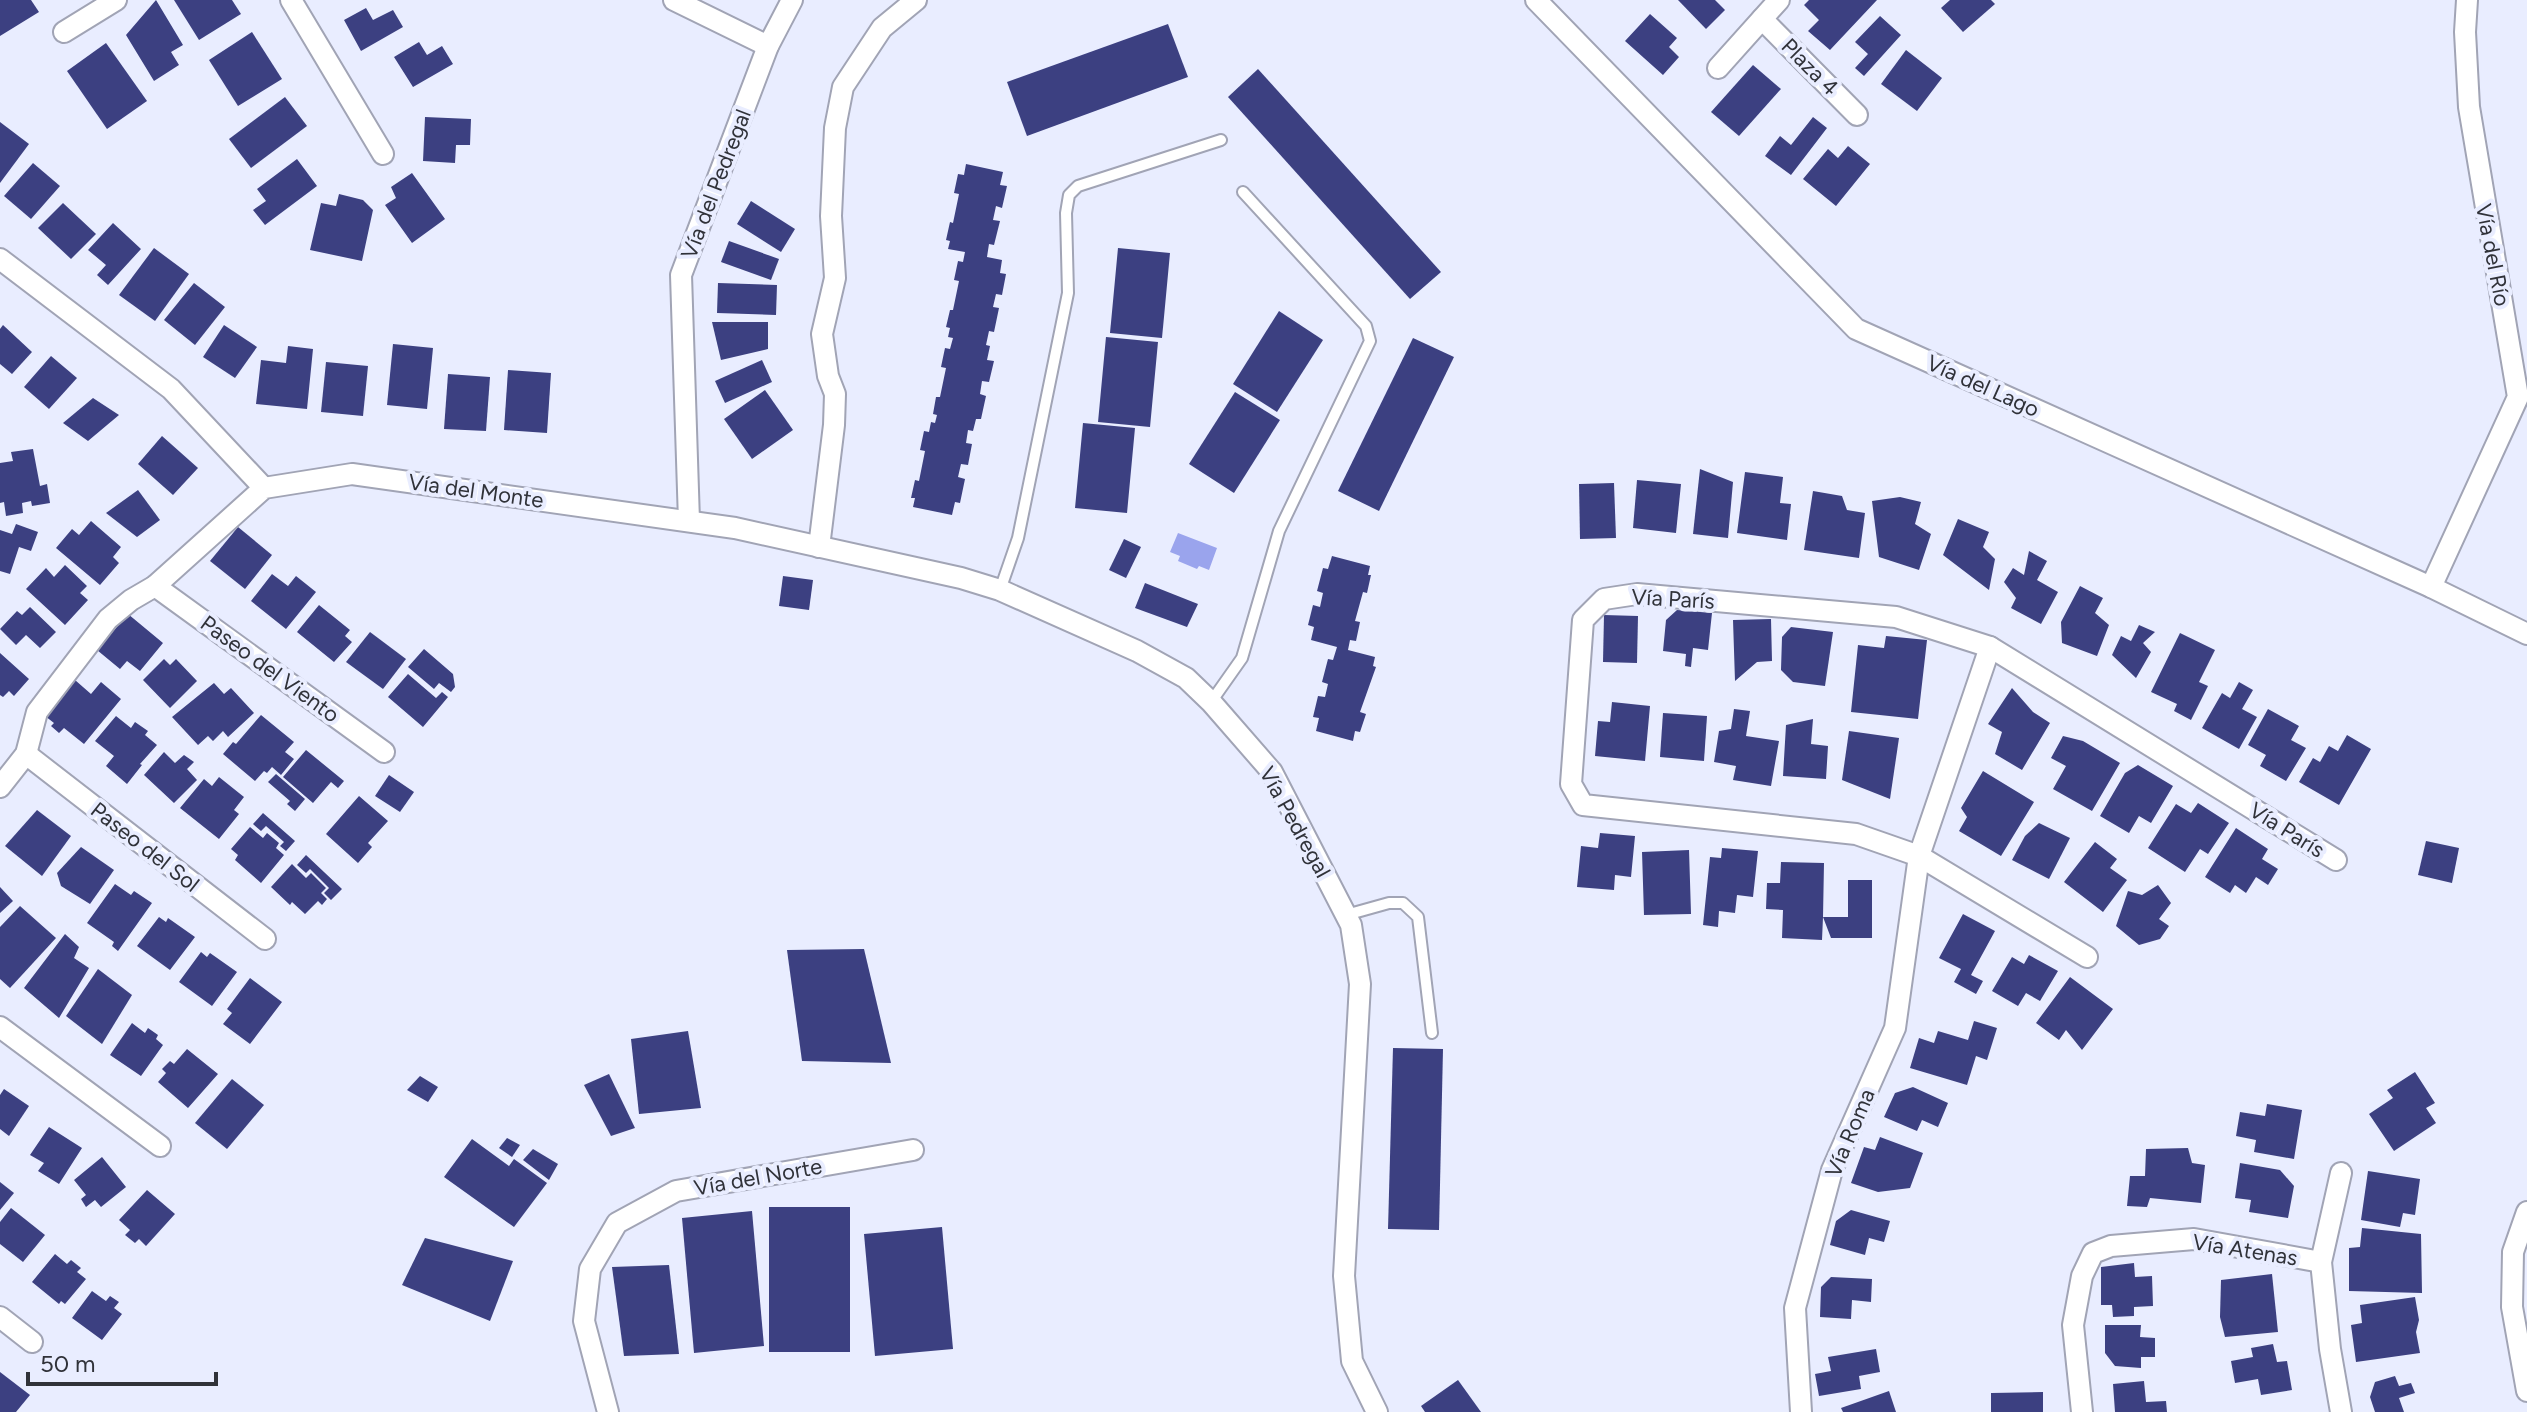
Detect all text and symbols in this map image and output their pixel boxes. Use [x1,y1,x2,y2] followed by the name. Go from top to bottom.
[1776,33,1844,101] street label: Plaza 4
[675,105,757,263] street label: Vía del Pedregal
[2470,201,2516,309] street label: Vía del Río
[1922,349,2044,423] street label: Vía del Lago
[407,468,545,514] street label: Vía del Monte
[1631,583,1715,615] street label: Vía París
[195,610,345,728] street label: Paseo del Viento
[1253,762,1337,882] street label: Vía Pedregal
[85,796,205,898] street label: Paseo del Sol
[2244,796,2330,864] street label: Vía París
[1819,1085,1881,1181] street label: Vía Roma
[692,1152,824,1202] street label: Vía del Norte
[2191,1228,2299,1272] street label: Vía Atenas
[28,1336,216,1386] scale bar
[40,1349,96,1378] text: 50 m

